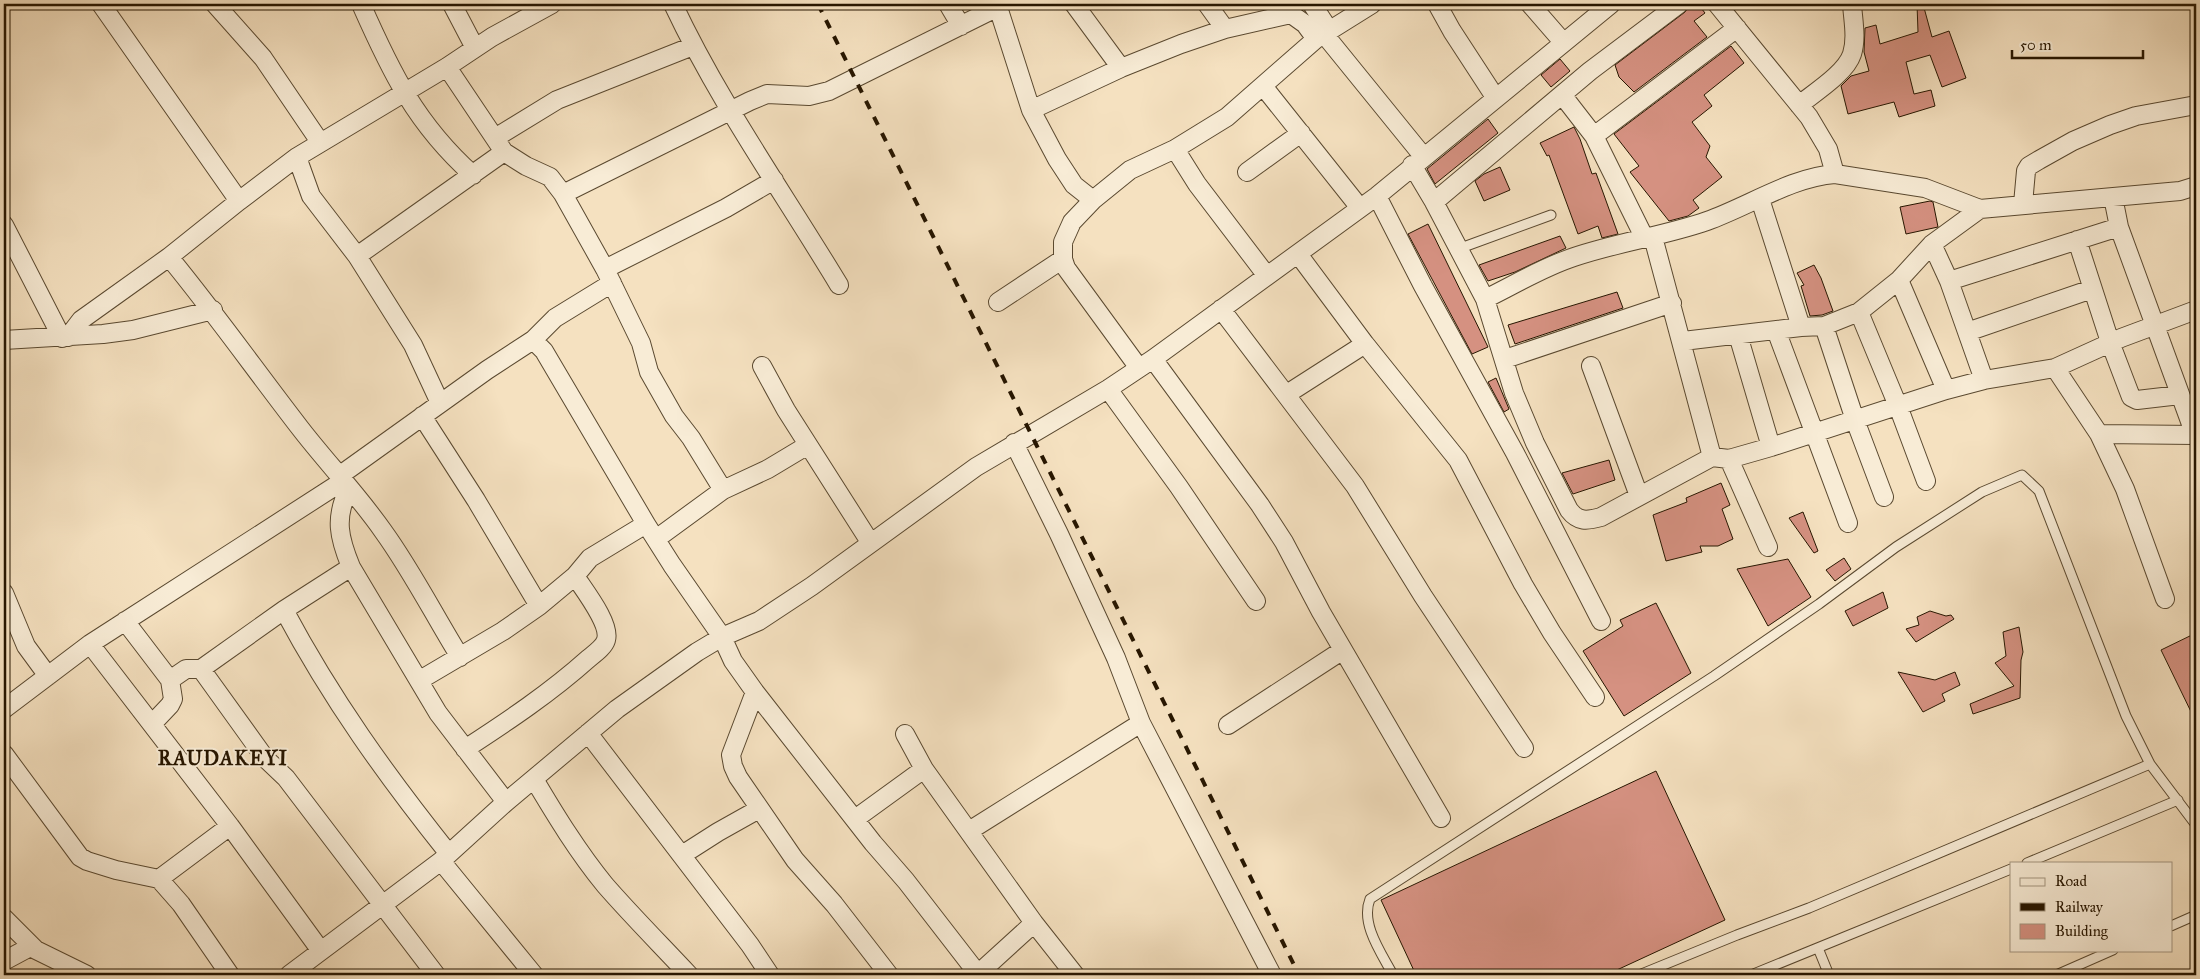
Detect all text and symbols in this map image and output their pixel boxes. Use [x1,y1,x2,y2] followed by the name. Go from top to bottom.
[2012,28,2144,60] scale bar
[2020,36,2052,54] text: 50 m
[158,746,288,770] district label: RAUDAKEYI
[2010,862,2172,952] legend
[2055,872,2087,890] text: Road
[2055,898,2104,916] text: Railway
[2055,922,2109,940] text: Building

